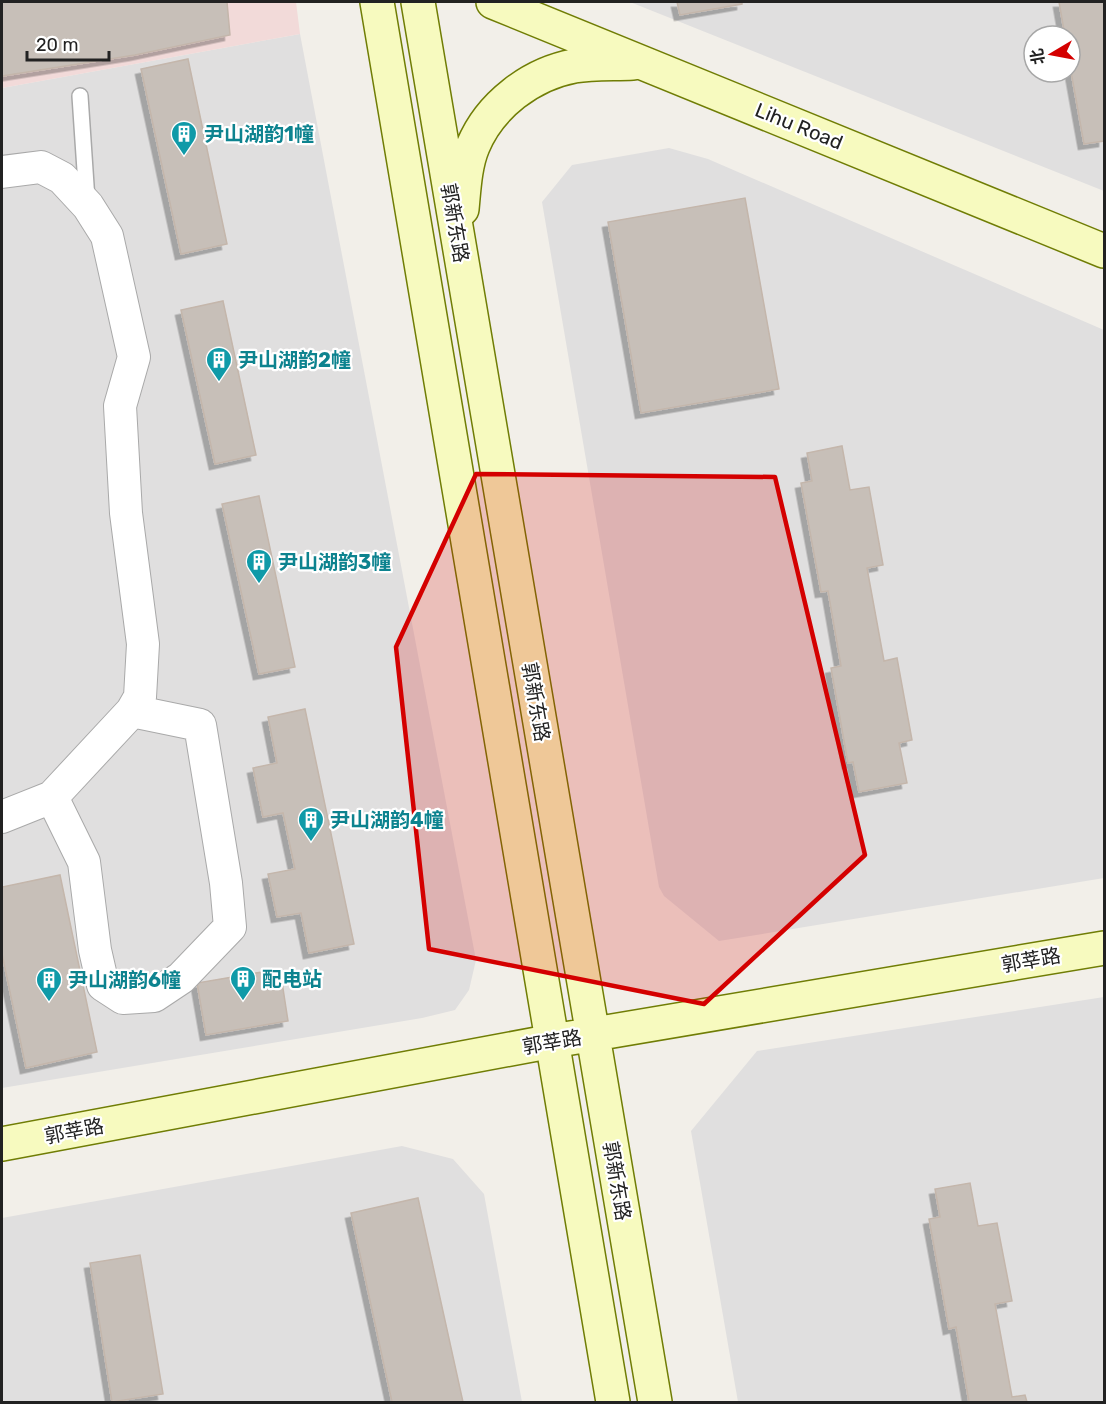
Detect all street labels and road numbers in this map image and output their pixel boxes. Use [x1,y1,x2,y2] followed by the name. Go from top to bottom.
[752,98,846,154] street label: Lihu Road
[436,182,474,264] street label: 郭新东路
[517,661,555,743] street label: 郭新东路
[999,943,1063,977] street label: 郭莘路
[520,1025,584,1059] street label: 郭莘路
[42,1113,106,1149] street label: 郭莘路
[598,1140,636,1222] street label: 郭新东路

